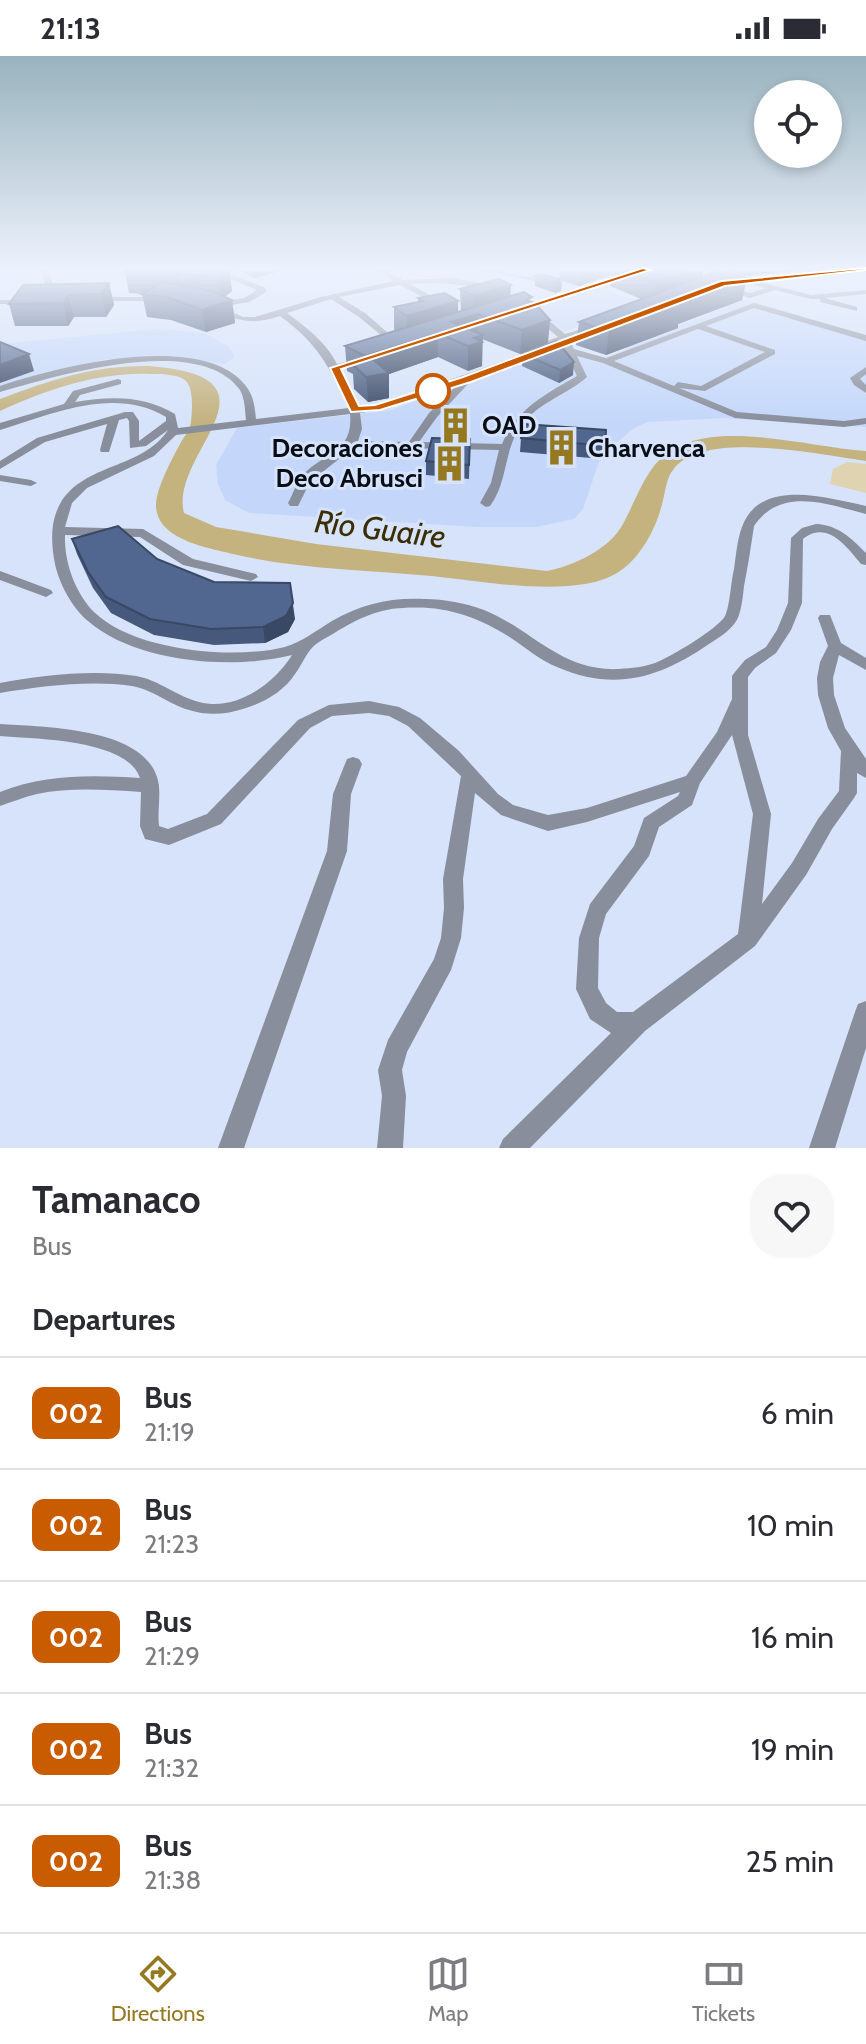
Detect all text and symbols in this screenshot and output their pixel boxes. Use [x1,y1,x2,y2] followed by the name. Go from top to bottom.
[40,10,101,47] text: 21:13
[754,80,842,168] map controls
[754,80,842,168] button: locate
[416,374,450,408] unlabelled marker
[437,406,475,444] building icon: OAD
[482,409,536,441] place label: OAD
[543,429,581,467] building icon: Charvenca
[271,432,423,494] place label: Decoraciones Deco Abrusci
[588,432,705,464] place label: Charvenca
[430,444,468,482] building icon: Decoraciones Deco Abrusci
[312,501,448,556] water label: Río Guaire
[750,1174,834,1258] button: heart
[32,1176,201,1223] text: Tamanaco
[32,1230,72,1262] text: Bus
[32,1301,176,1338] text: Departures
[144,1379,192,1416] text: Bus
[761,1395,834,1432] text: 6 min
[49,1396,103,1430] text: 002
[144,1416,195,1448] text: 21:19
[144,1491,192,1528] text: Bus
[747,1507,834,1544] text: 10 min
[49,1508,103,1542] text: 002
[144,1528,199,1560] text: 21:23
[144,1603,192,1640] text: Bus
[751,1619,834,1656] text: 16 min
[49,1620,103,1654] text: 002
[144,1640,200,1672] text: 21:29
[144,1715,192,1752] text: Bus
[751,1731,834,1768] text: 19 min
[49,1732,103,1766] text: 002
[144,1752,199,1784] text: 21:32
[144,1827,192,1864] text: Bus
[746,1843,834,1880] text: 25 min
[49,1844,103,1878] text: 002
[144,1864,201,1896] text: 21:38
[111,1952,205,2027] tab: Directions
[426,1952,470,2027] tab: Map
[692,1952,755,2027] tab: Tickets

